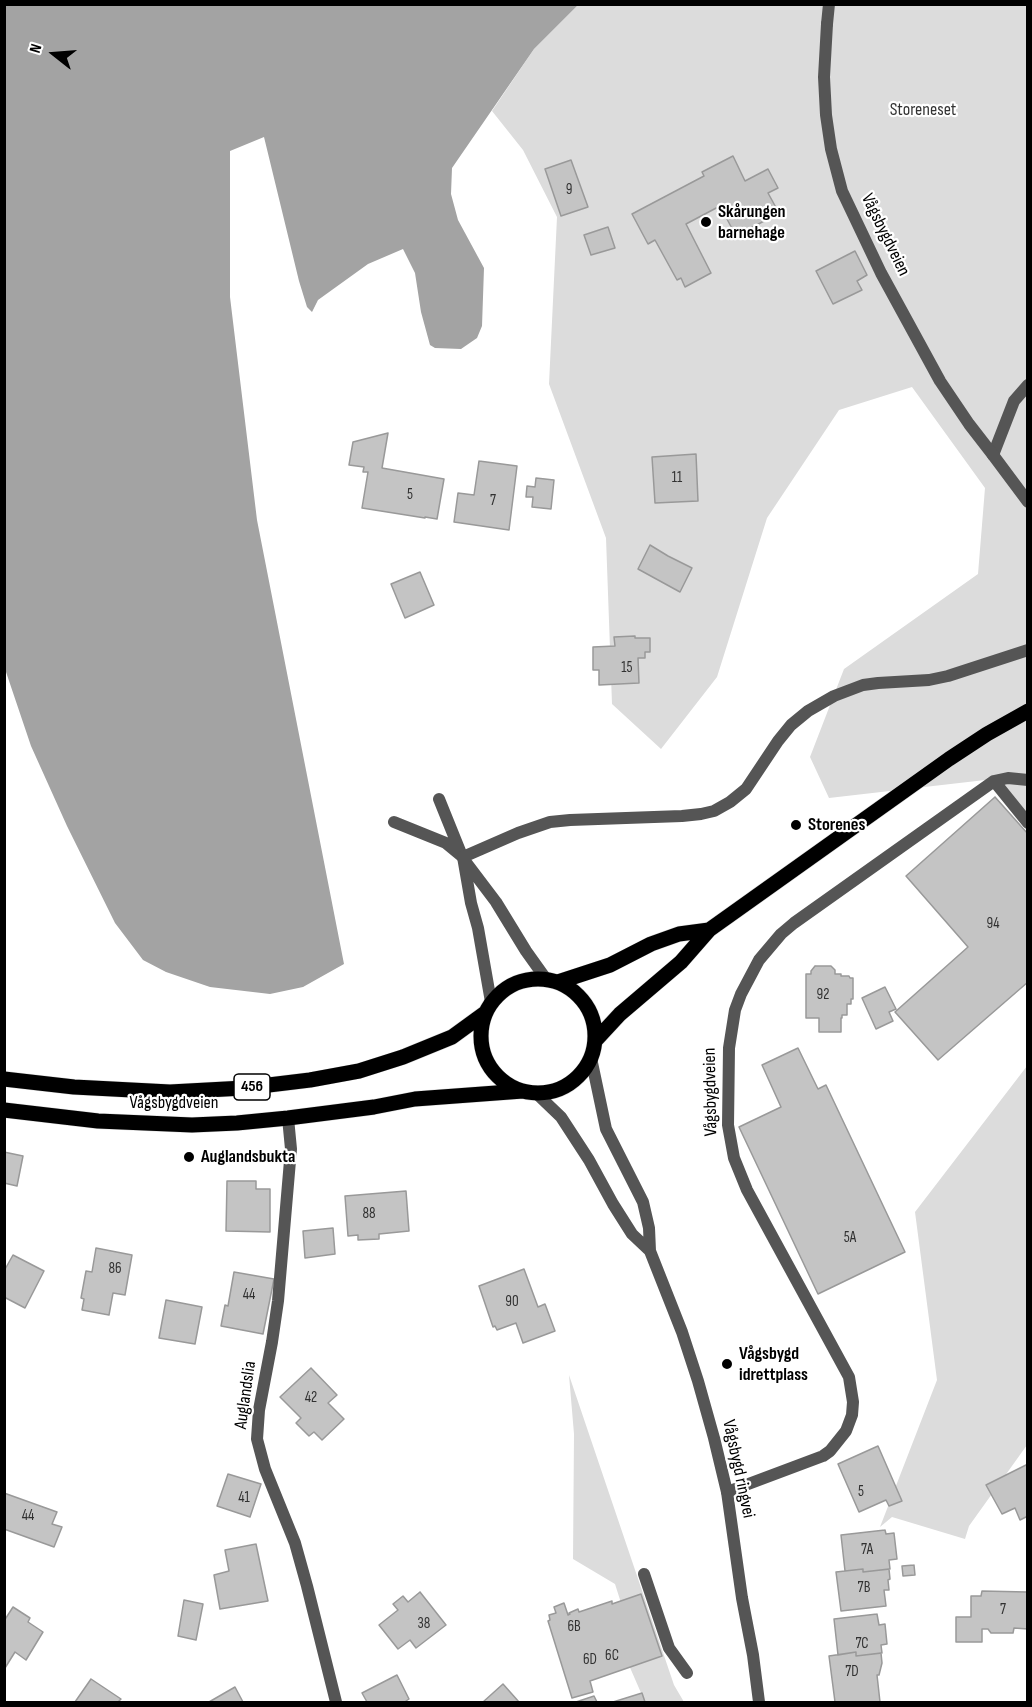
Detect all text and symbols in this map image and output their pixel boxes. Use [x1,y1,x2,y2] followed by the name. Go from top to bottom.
[24,24,84,84] north arrow
[26,42,47,55] text: N
[890,99,956,121] park label: Storeneset
[566,181,572,199] house number: 9
[856,190,914,280] street label: Vågsbygdveien
[718,201,786,244] place label: Skårungen barnehage
[699,215,713,229] marker: Skårungen barnehage
[672,469,682,487] house number: 11
[407,486,413,504] house number: 5
[490,492,496,510] house number: 7
[621,659,633,677] house number: 15
[808,814,865,836] place label: Storenes
[789,818,803,832] marker: Storenes
[987,915,999,933] house number: 94
[817,986,829,1004] house number: 92
[699,1047,723,1137] street label: Vågsbygdveien
[234,1074,270,1100] road number: 456
[130,1092,218,1114] street label: Vågsbygdveien
[201,1146,295,1168] place label: Auglandsbukta
[182,1150,196,1164] marker: Auglandsbukta
[362,1205,376,1223] house number: 88
[844,1229,856,1247] house number: 5A
[108,1260,122,1278] house number: 86
[243,1286,255,1304] house number: 44
[505,1293,519,1311] house number: 90
[739,1343,808,1386] place label: Vågsbygd idrettplass
[720,1357,734,1371] marker: Vågsbygd idrettplass
[231,1360,261,1430] street label: Auglandslia
[305,1389,317,1407] house number: 42
[717,1418,759,1520] street label: Vågsbygd ringvei
[858,1483,864,1501] house number: 5
[238,1489,250,1507] house number: 41
[22,1507,34,1525] house number: 44
[861,1541,873,1559] house number: 7A
[858,1579,870,1597] house number: 7B
[1000,1601,1006,1619] house number: 7
[418,1615,430,1633] house number: 38
[567,1618,581,1636] house number: 6B
[855,1635,869,1653] house number: 7C
[605,1647,619,1665] house number: 6C
[583,1651,597,1669] house number: 6D
[845,1663,859,1681] house number: 7D

